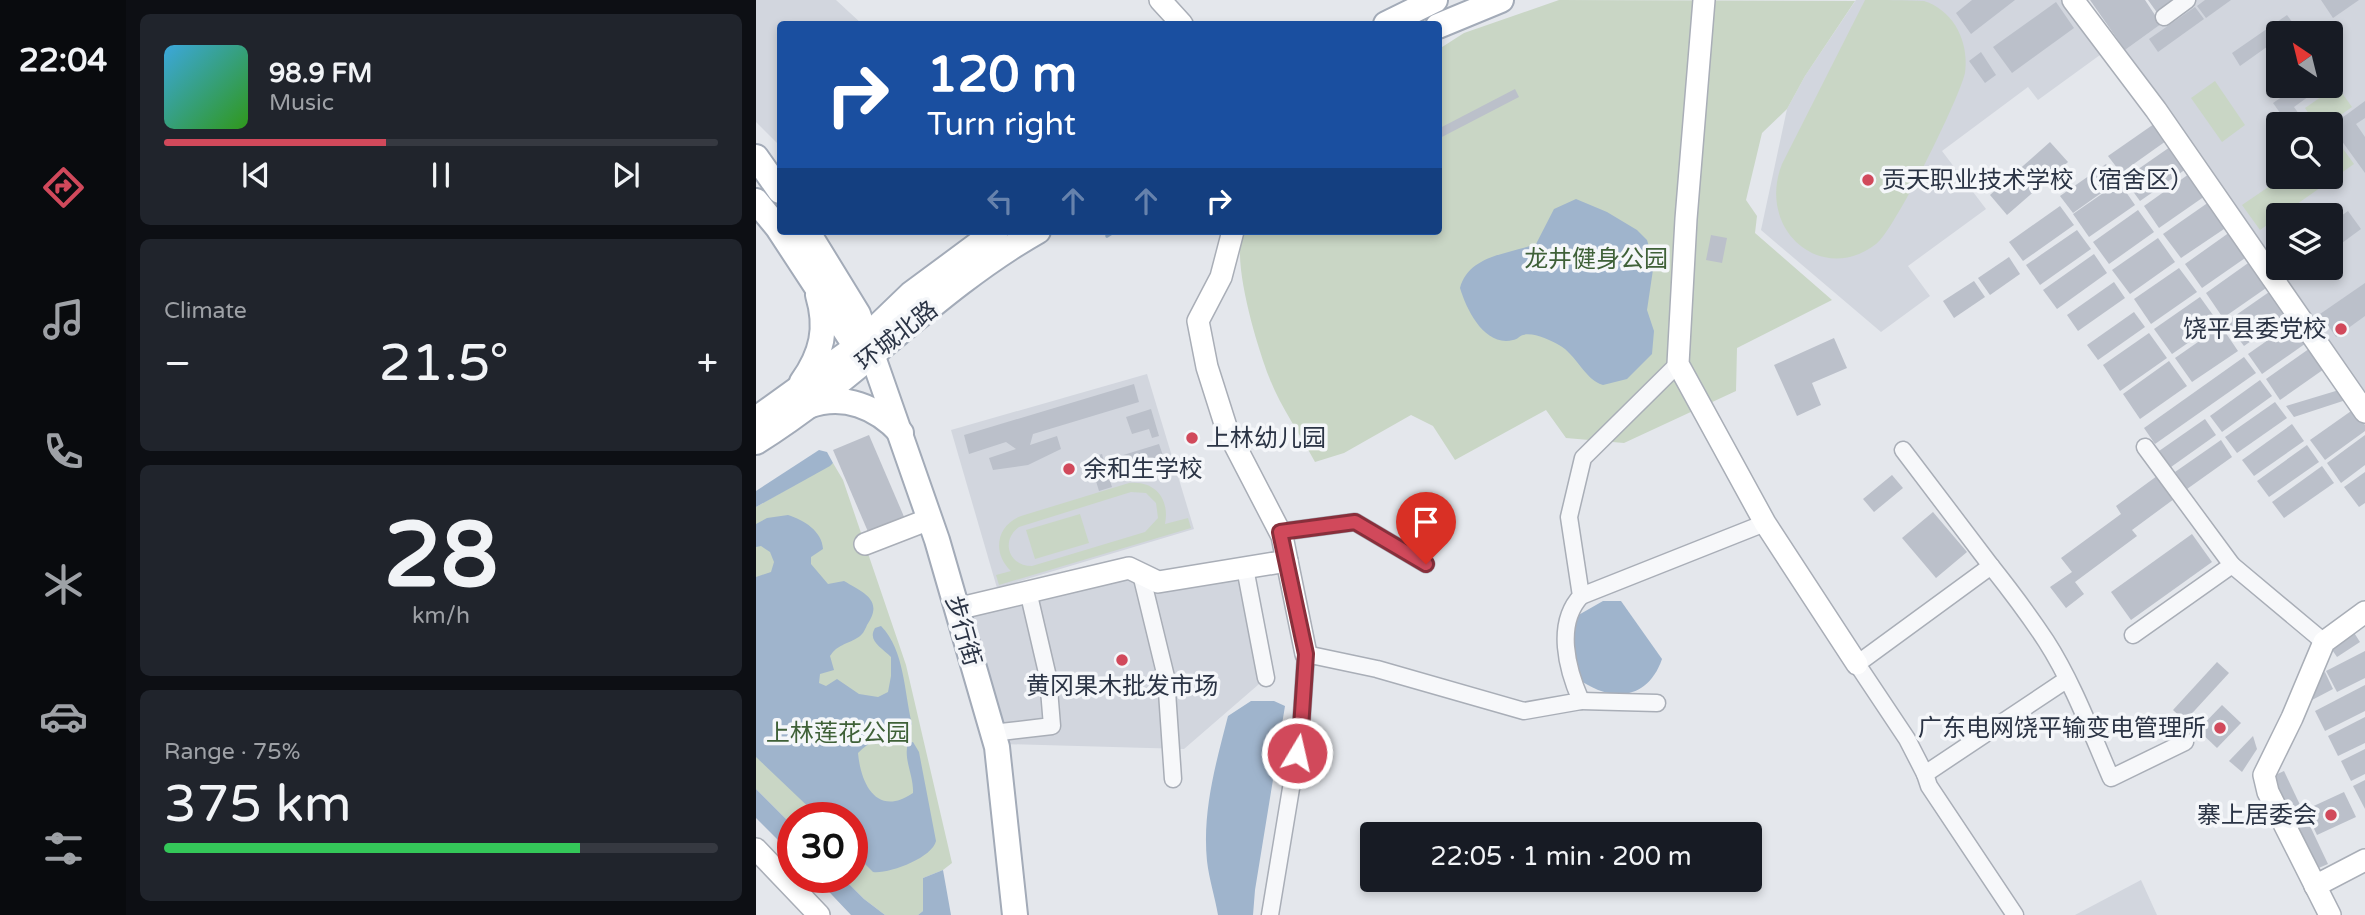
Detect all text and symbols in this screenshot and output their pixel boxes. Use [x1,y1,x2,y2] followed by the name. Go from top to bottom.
[2266,21,2343,98] north arrow
[2266,21,2343,280] map controls
[19,42,107,80] text: 22:04
[927,46,1077,105] text: 120 m
[812,49,903,140] icon: right
[269,58,372,89] text: 98.9 FM
[269,89,334,117] text: Music
[927,106,1076,144] text: Turn right
[2266,112,2343,189] button: search
[237,156,275,194] icon: previous
[422,156,460,194] icon: pause
[607,156,645,194] icon: next
[39,163,88,212] icon: directions
[1882,166,2194,195] place label: 贡天职业技术学校（宿舍区）
[1860,172,1876,188] marker: 贡天职业技术学校（宿舍区）
[981,182,1019,220] icon: left
[1054,182,1092,220] icon: ahead
[1127,182,1165,220] icon: ahead
[1200,182,1238,220] icon: right
[2266,203,2343,280] button: layers
[1524,245,1668,274] park label: 龙井健身公园
[39,295,88,344] icon: music
[850,295,944,377] street label: 环城北路
[164,297,247,325] text: Climate
[2183,315,2327,344] place label: 饶平县委党校
[2333,321,2349,337] marker: 饶平县委党校
[379,332,509,395] text: 21.5°
[164,341,191,387] text: −
[697,341,718,387] text: +
[1206,424,1326,453] place label: 上林幼儿园
[39,427,88,476] icon: phone
[1184,430,1200,446] marker: 上林幼儿园
[1083,455,1203,484] place label: 余和生学校
[1061,461,1077,477] marker: 余和生学校
[1396,492,1456,564] pin
[384,501,498,611] text: 28
[1407,503,1445,541] icon: arrive
[39,560,88,609] icon: climate
[939,592,987,670] street label: 步行街
[412,602,470,630] text: km/h
[1114,652,1130,668] marker: 黄冈果木批发市场
[1026,672,1218,701] place label: 黄冈果木批发市场
[39,692,88,741] icon: car
[1918,714,2206,743] place label: 广东电网饶平输变电管理所
[1260,716,1334,790] position arrow
[766,719,910,748] park label: 上林莲花公园
[2212,720,2228,736] marker: 广东电网饶平输变电管理所
[164,738,300,766] text: Range · 75%
[164,773,352,836] text: 375 km
[2197,801,2317,830] place label: 寨上居委会
[777,802,868,893] speed limit sign: 30
[2323,807,2339,823] marker: 寨上居委会
[39,824,88,873] icon: filters
[1430,841,1692,872] text: 22:05 · 1 min · 200 m

